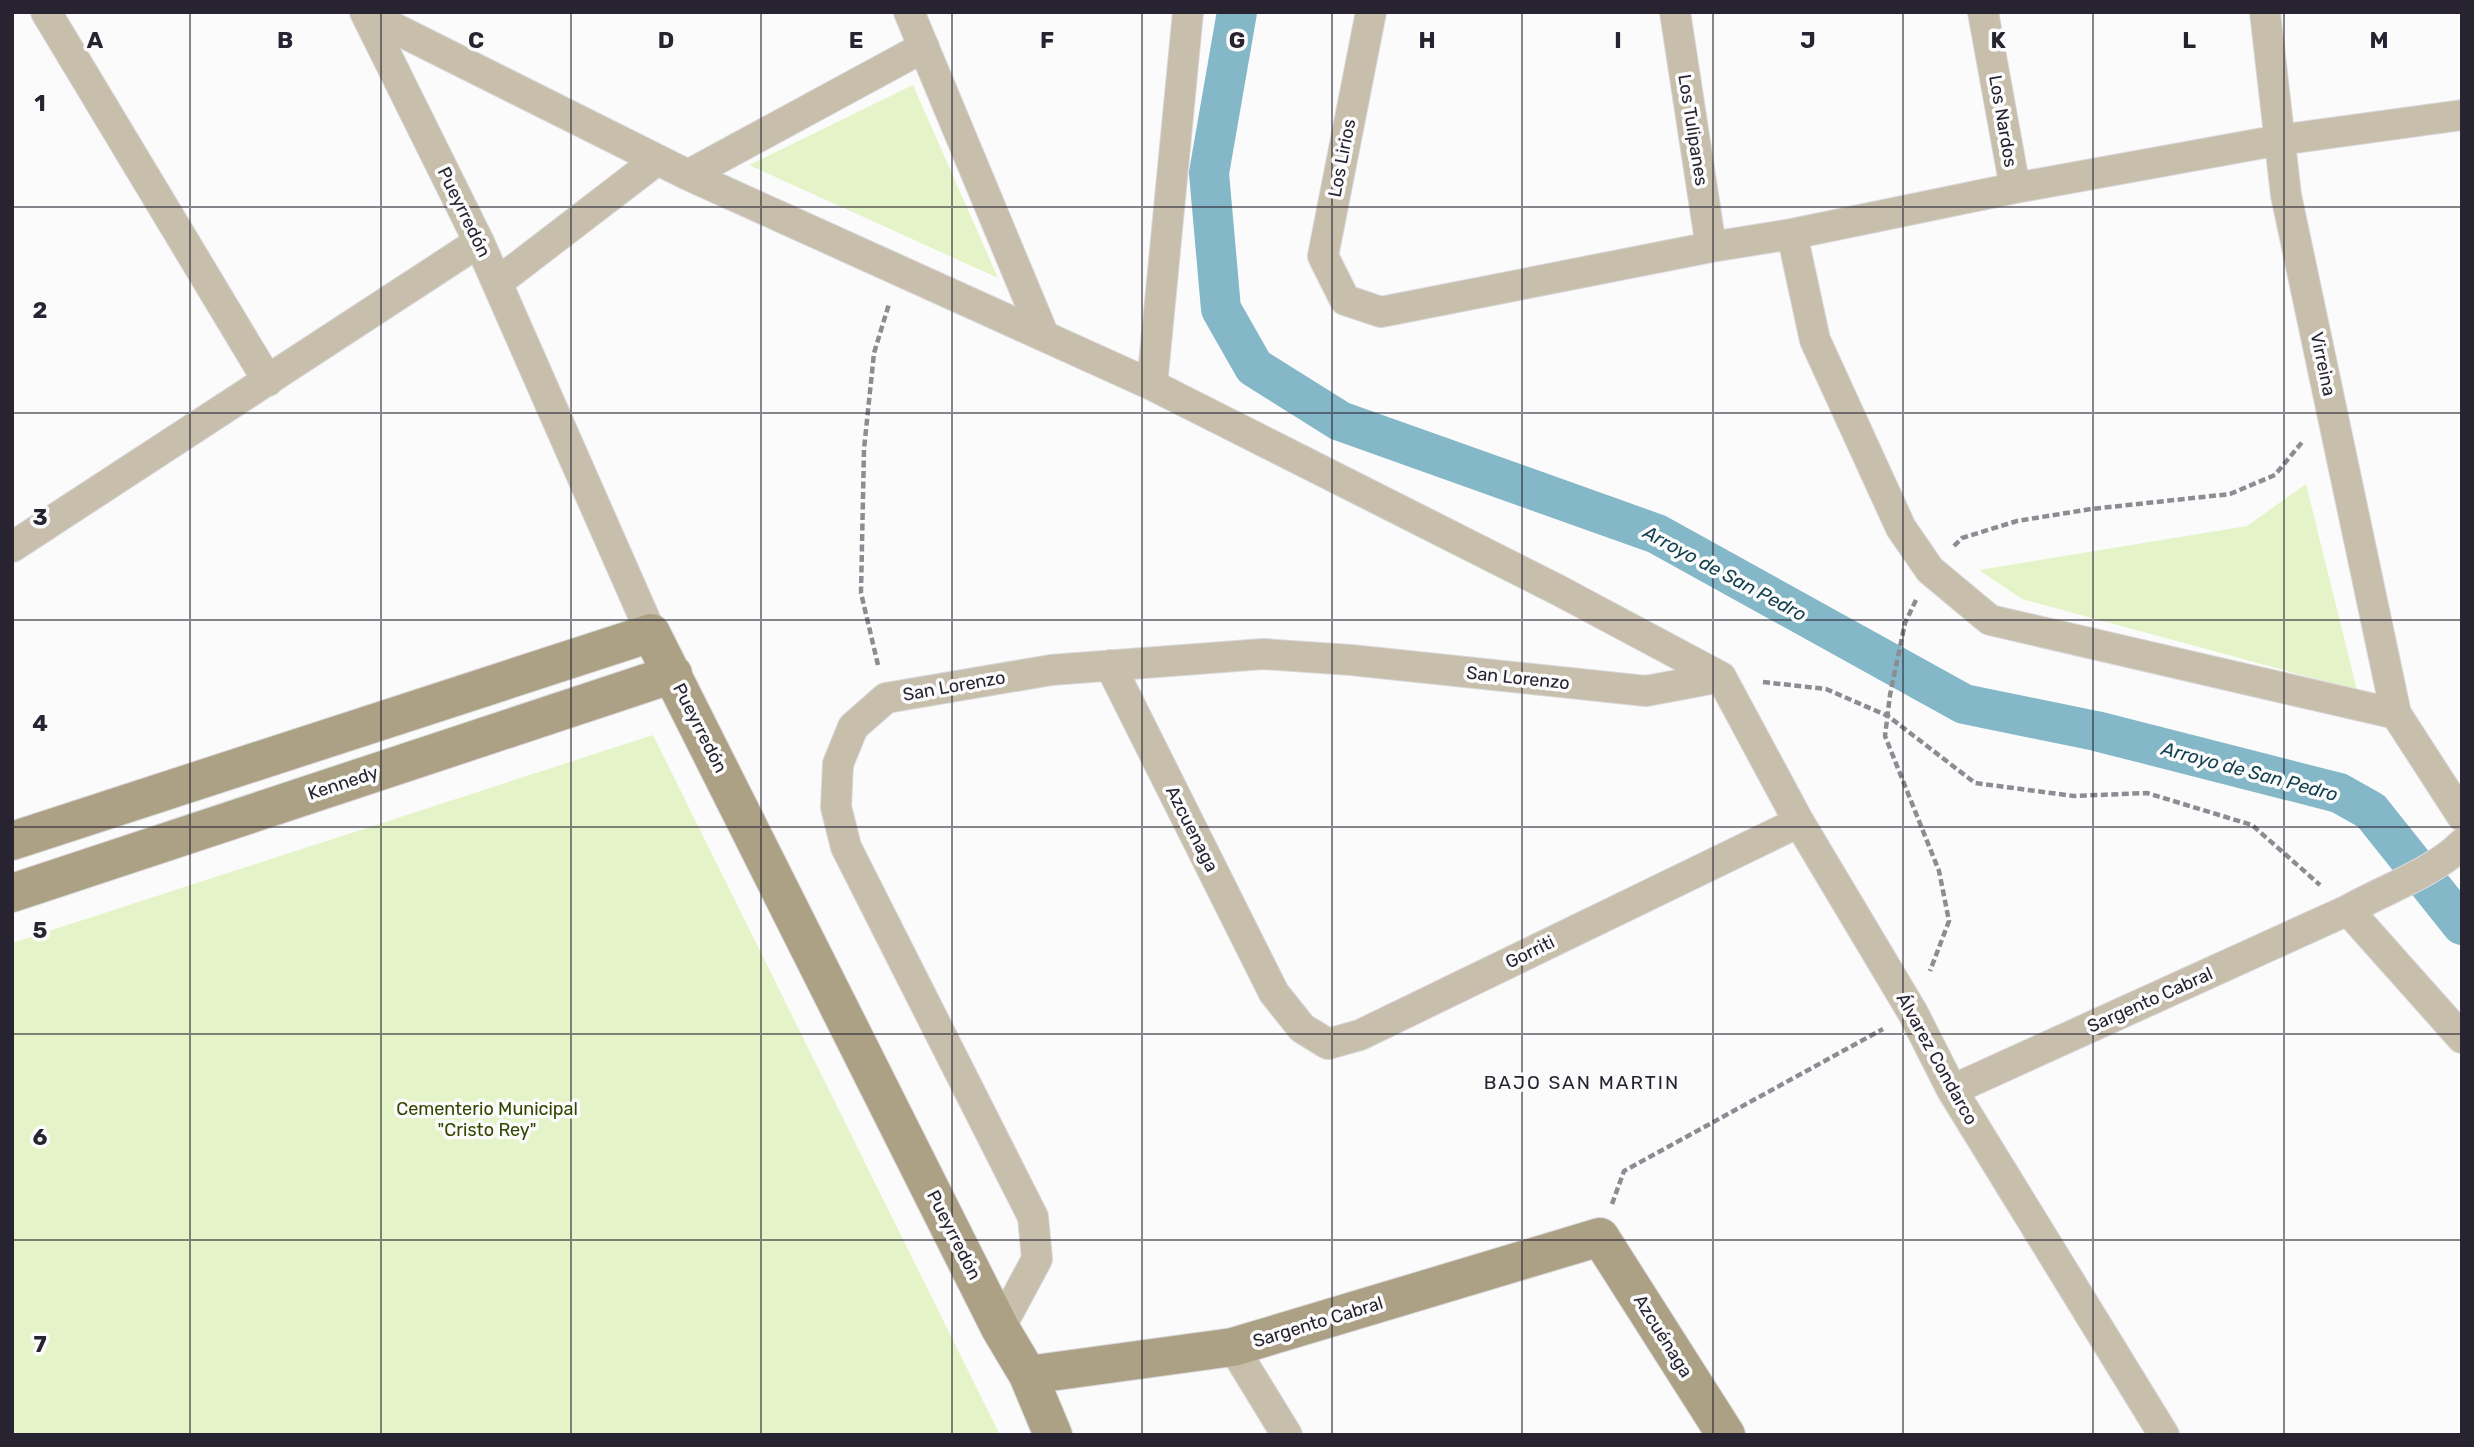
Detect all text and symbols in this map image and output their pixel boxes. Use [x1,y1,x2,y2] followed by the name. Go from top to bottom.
[87,26,104,54] text: A
[277,26,293,54] text: B
[468,26,484,54] text: C
[658,26,674,54] text: D
[849,26,863,54] text: E
[1040,26,1054,54] text: F
[1229,26,1245,54] text: G
[1418,26,1436,54] text: H
[1614,26,1622,54] text: I
[1800,26,1816,54] text: J
[1990,26,2006,54] text: K
[2182,26,2196,54] text: L
[2369,26,2389,54] text: M
[1673,73,1713,187] street label: Los Tulipanes
[1984,73,2022,169] street label: Los Nardos
[34,89,46,117] text: 1
[1324,117,1360,199] street label: Los Lirios
[433,163,495,261] street label: Pueyrredón
[33,296,47,324] text: 2
[2305,330,2341,398] street label: Virreina
[32,503,48,531] text: 3
[1638,520,1810,626] water label: Arroyo de San Pedro
[1465,662,1571,694] street label: San Lorenzo
[901,666,1007,706] street label: San Lorenzo
[668,680,732,776] street label: Pueyrredón
[32,709,48,737] text: 4
[2158,737,2341,806] water label: Arroyo de San Pedro
[305,761,381,805] street label: Kennedy
[1161,782,1223,876] street label: Azcuenaga
[33,916,48,944] text: 5
[1502,931,1558,973] street label: Gorriti
[2084,963,2216,1037] street label: Sargento Cabral
[1892,989,1982,1129] street label: Álvarez Condarco
[1484,1071,1680,1094] district label: BAJO SAN MARTIN
[396,1098,578,1141] park label: Cementerio Municipal "Cristo Rey"
[33,1123,48,1151] text: 6
[922,1187,986,1283] street label: Pueyrredón
[1629,1291,1697,1381] street label: Azcuénaga
[1250,1292,1386,1352] street label: Sargento Cabral
[33,1330,47,1358] text: 7

